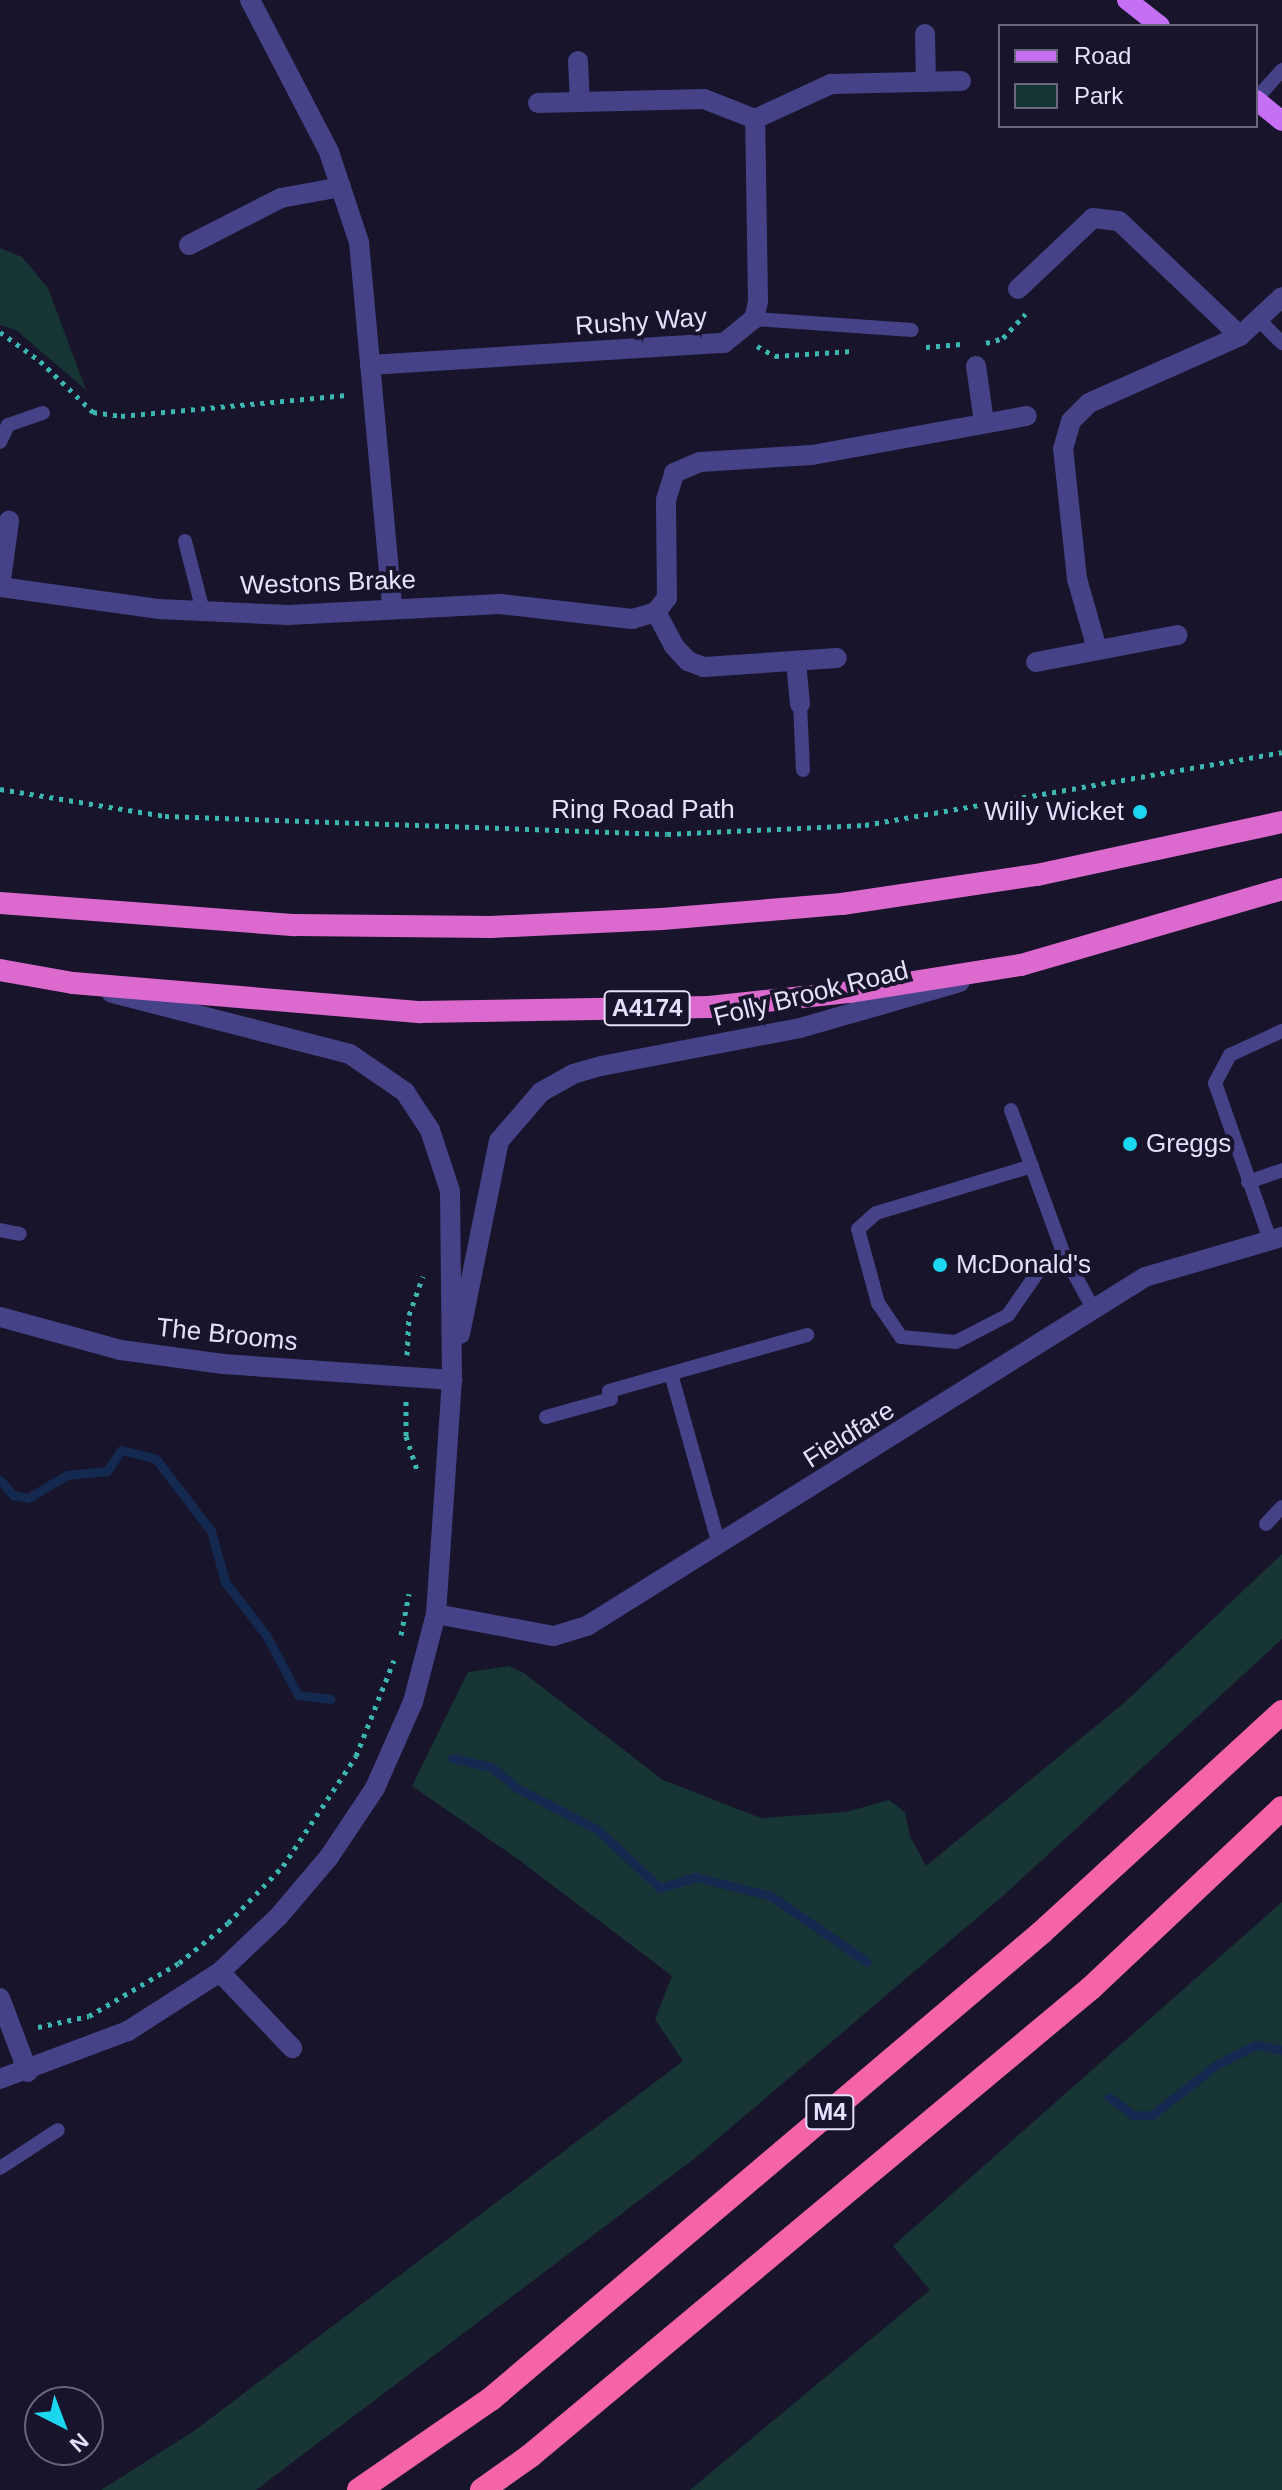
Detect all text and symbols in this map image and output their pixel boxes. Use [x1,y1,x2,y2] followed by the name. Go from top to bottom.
[998,24,1258,128] legend
[1074,42,1131,69] text: Road
[1074,82,1123,109] text: Park
[574,302,708,342] street label: Rushy Way
[240,564,416,602] street label: Westons Brake
[551,794,735,826] street label: Ring Road Path
[984,796,1124,828] place label: Willy Wicket
[1131,803,1149,821] marker: Willy Wicket
[710,955,912,1033] street label: Folly Brook Road
[603,988,691,1028] road number: A4174
[1146,1128,1231,1160] place label: Greggs
[1121,1135,1139,1153] marker: Greggs
[956,1249,1091,1281] place label: McDonald's
[931,1256,949,1274] marker: McDonald's
[155,1312,299,1358] street label: The Brooms
[798,1395,900,1475] street label: Fieldfare
[804,2092,856,2132] road number: M4
[24,2386,104,2466] north arrow
[65,2428,93,2457] text: N

